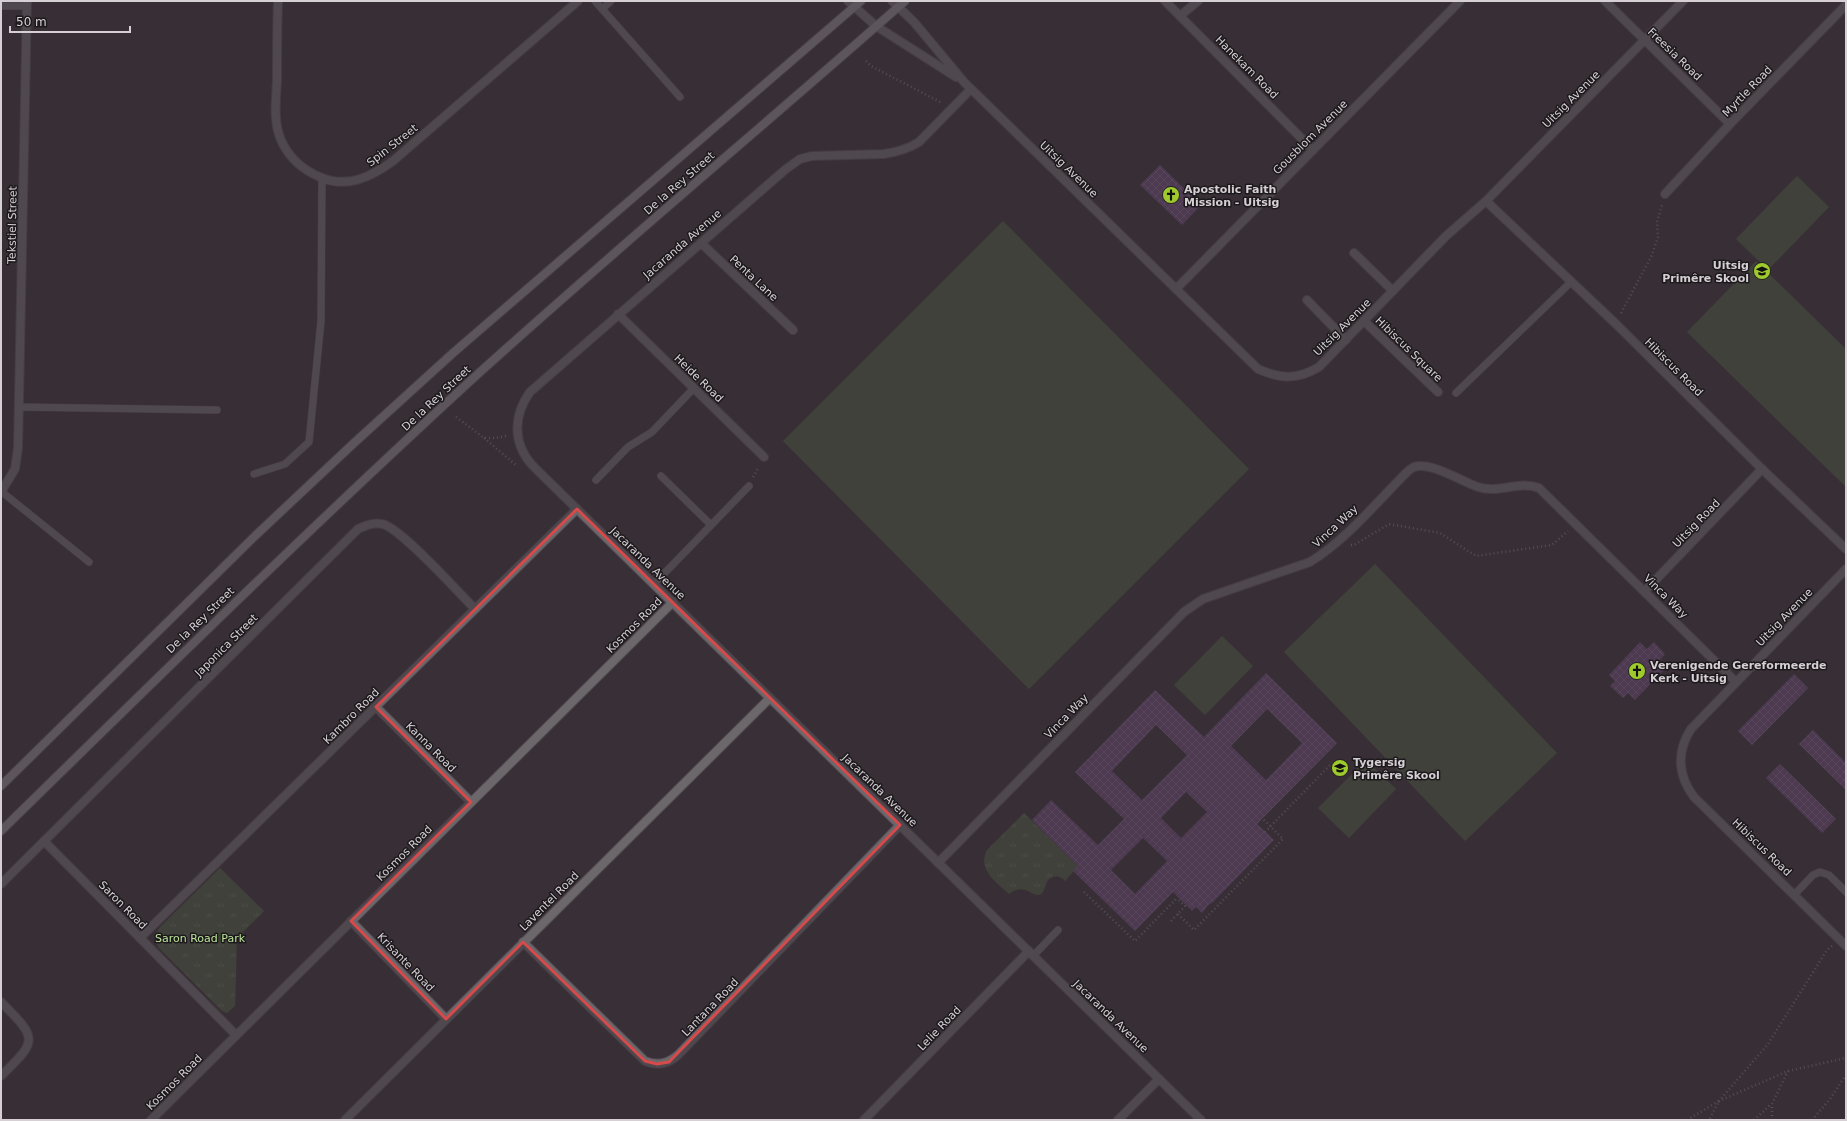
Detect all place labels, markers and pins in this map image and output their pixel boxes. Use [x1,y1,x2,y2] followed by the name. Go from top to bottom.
[1184,183,1279,209] place label: Apostolic Faith Mission - Uitsig
[1161,185,1181,205] church icon: Apostolic Faith Mission - Uitsig
[1662,259,1749,285] place label: Uitsig Primêre Skool
[1752,261,1772,281] school or university icon: Uitsig Primêre Skool
[1650,659,1826,685] place label: Verenigende Gereformeerde Kerk - Uitsig
[1627,661,1647,681] church icon: Verenigende Gereformeerde Kerk - Uitsig
[1353,756,1440,782] place label: Tygersig Primêre Skool
[1330,758,1350,778] school or university icon: Tygersig Primêre Skool

